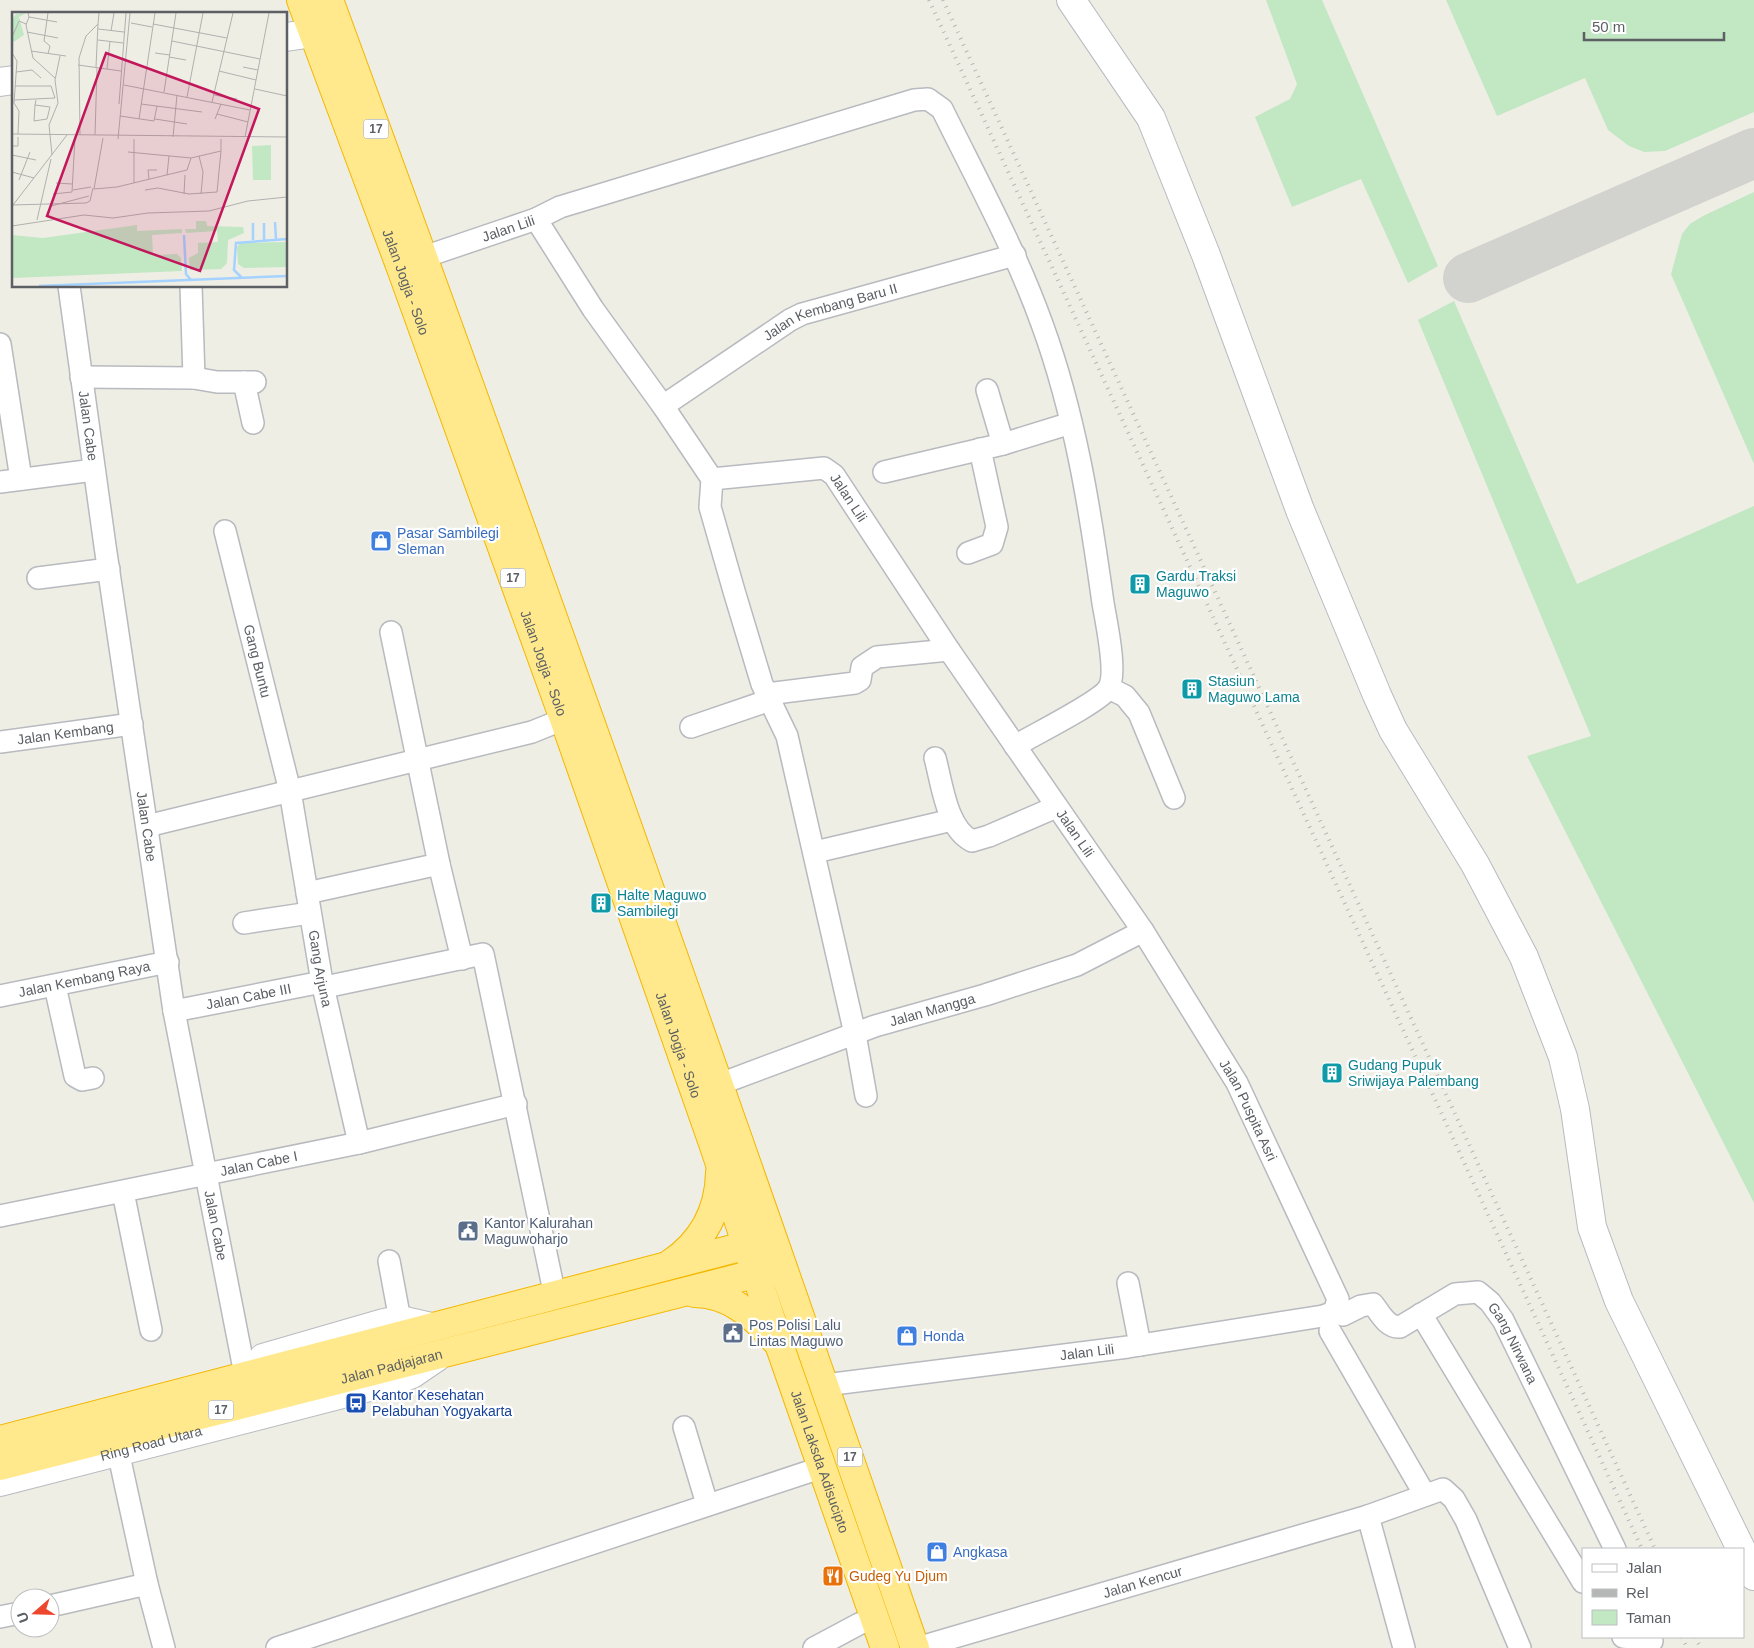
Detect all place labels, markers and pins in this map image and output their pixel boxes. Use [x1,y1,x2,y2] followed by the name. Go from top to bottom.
[397,525,499,557] place label: Pasar Sambilegi Sleman
[369,529,393,553] shop icon: Pasar Sambilegi Sleman
[1156,568,1236,600] place label: Gardu Traksi Maguwo
[1128,572,1152,596] building icon: Gardu Traksi Maguwo
[1208,673,1300,705] place label: Stasiun Maguwo Lama
[1180,677,1204,701] building icon: Stasiun Maguwo Lama
[617,887,707,919] place label: Halte Maguwo Sambilegi
[589,891,613,915] building icon: Halte Maguwo Sambilegi
[1348,1057,1479,1089] place label: Gudang Pupuk Sriwijaya Palembang
[1320,1061,1344,1085] building icon: Gudang Pupuk Sriwijaya Palembang
[484,1215,593,1247] place label: Kantor Kalurahan Maguwoharjo
[456,1219,480,1243] public building icon: Kantor Kalurahan Maguwoharjo
[749,1317,843,1349] place label: Pos Polisi Lalu Lintas Maguwo
[721,1321,745,1345] public building icon: Pos Polisi Lalu Lintas Maguwo
[895,1324,919,1348] shop icon: Honda
[923,1328,964,1344] place label: Honda
[372,1387,512,1419] place label: Kantor Kesehatan Pelabuhan Yogyakarta
[344,1391,368,1415] bus stop icon: Kantor Kesehatan Pelabuhan Yogyakarta
[925,1540,949,1564] shop icon: Angkasa
[953,1544,1008,1560] place label: Angkasa
[821,1564,845,1588] restaurant icon: Gudeg Yu Djum
[849,1568,948,1584] place label: Gudeg Yu Djum

